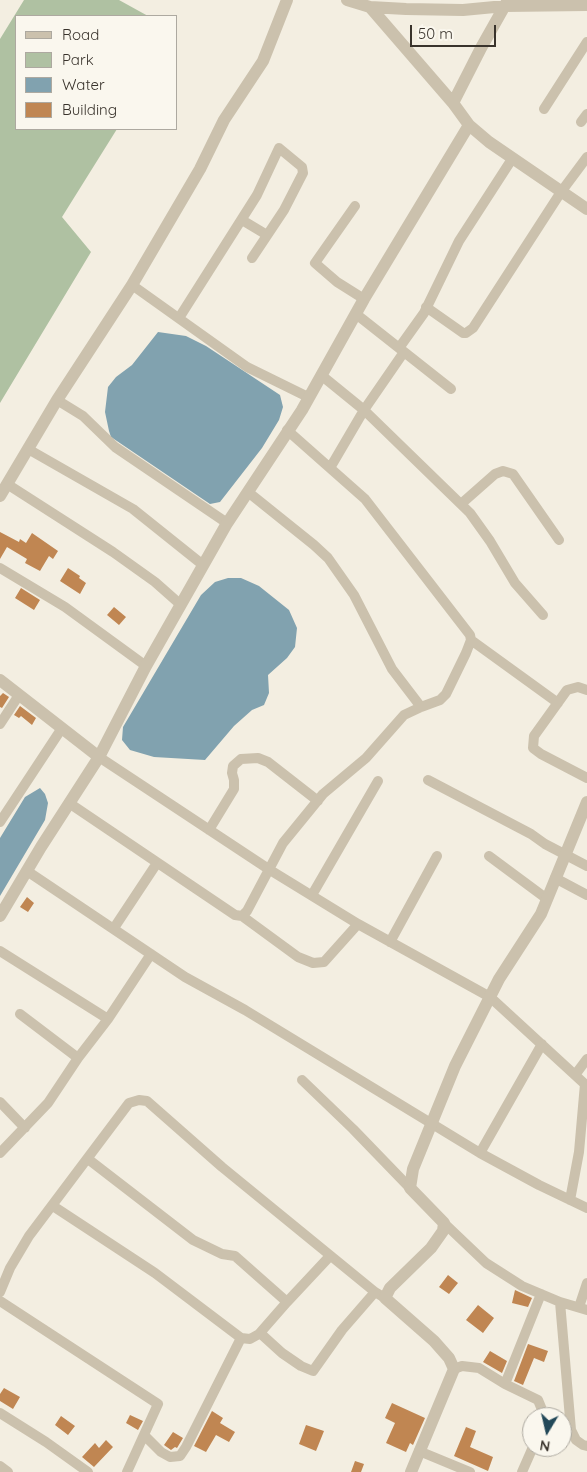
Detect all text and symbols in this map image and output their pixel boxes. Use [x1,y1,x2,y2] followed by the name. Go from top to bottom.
[15,15,178,130] legend
[412,15,498,47] scale bar
[418,24,453,43] text: 50 m
[62,25,99,44] text: Road
[62,50,94,69] text: Park
[62,75,105,94] text: Water
[62,100,117,119] text: Building
[522,1407,572,1457] north arrow
[538,1436,551,1456] text: N

